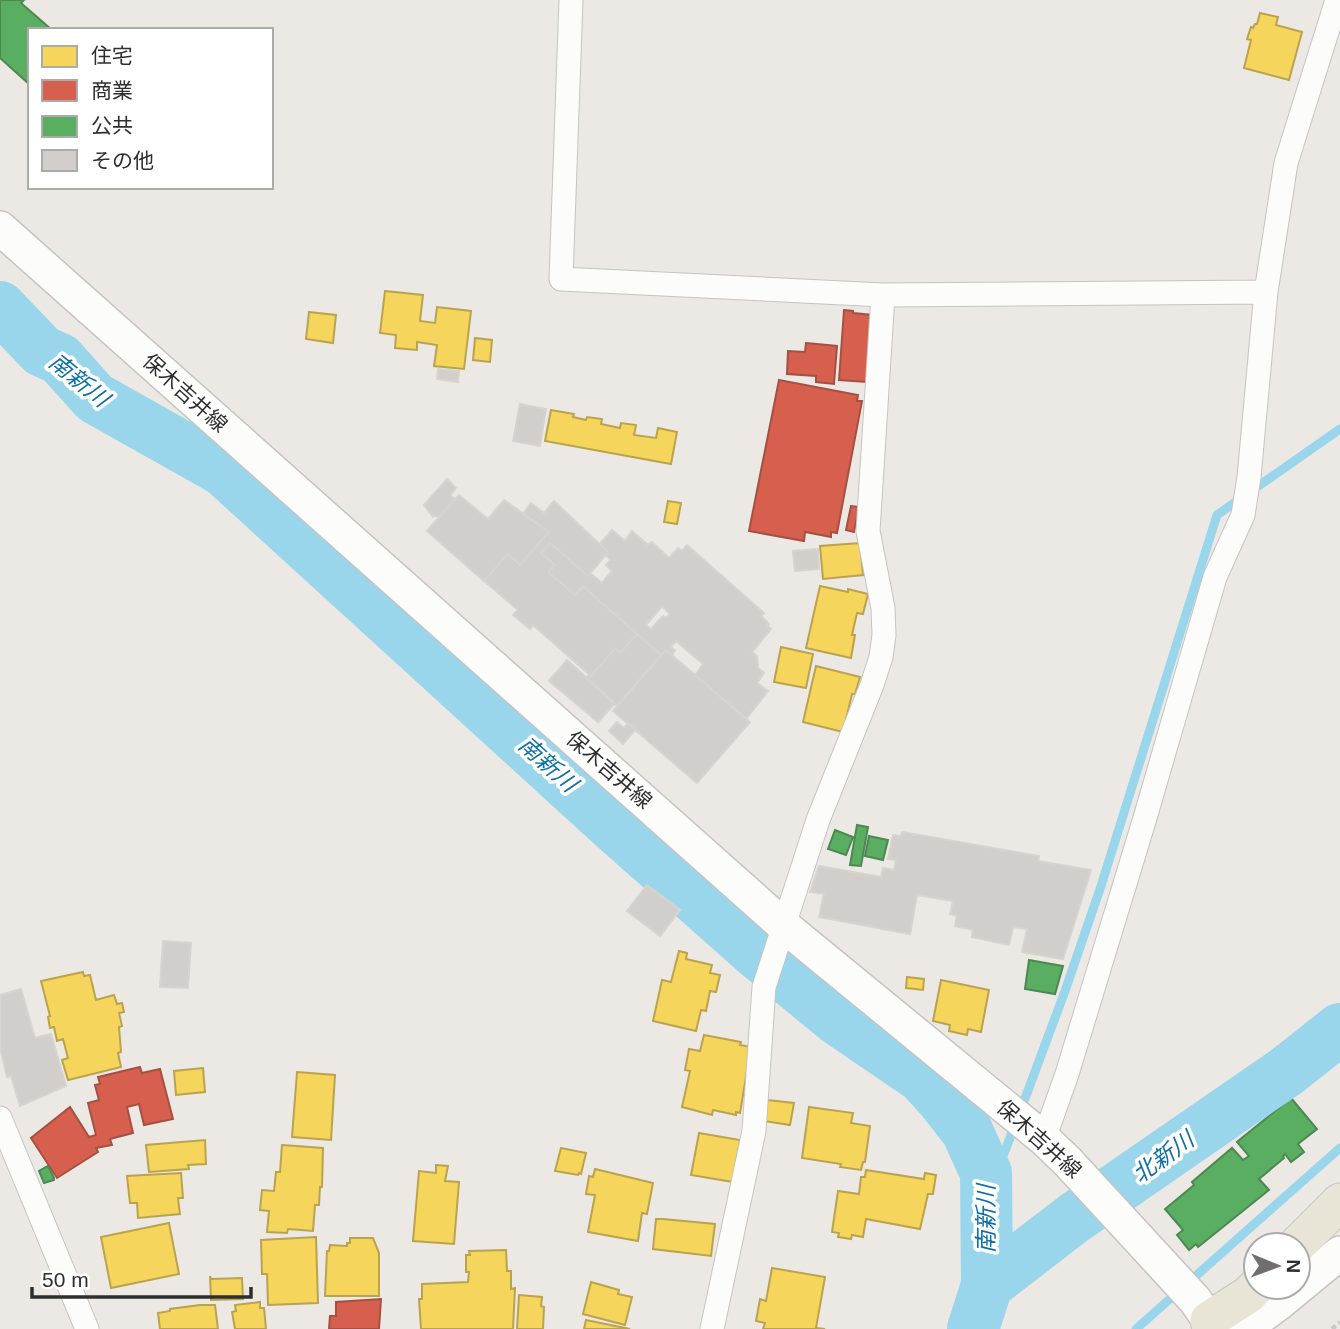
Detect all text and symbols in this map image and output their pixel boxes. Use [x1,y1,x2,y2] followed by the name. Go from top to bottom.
[28,28,273,189] legend
[91,44,133,67] text: 住宅
[91,79,133,102] text: 商業
[91,114,133,137] text: 公共
[91,149,154,172] text: その他
[44,348,116,414] water label: 南新川
[139,349,232,436] street label: 保木吉井線
[562,727,656,813] street label: 保木吉井線
[514,731,585,799] water label: 南新川
[993,1095,1086,1182] street label: 保木吉井線
[1127,1124,1201,1188] water label: 北新川
[973,1182,999,1254] water label: 南新川
[1242,1231,1312,1301] north arrow
[32,1256,250,1300] scale bar
[1283,1259,1304,1273] text: N
[42,1268,89,1291] text: 50 m

